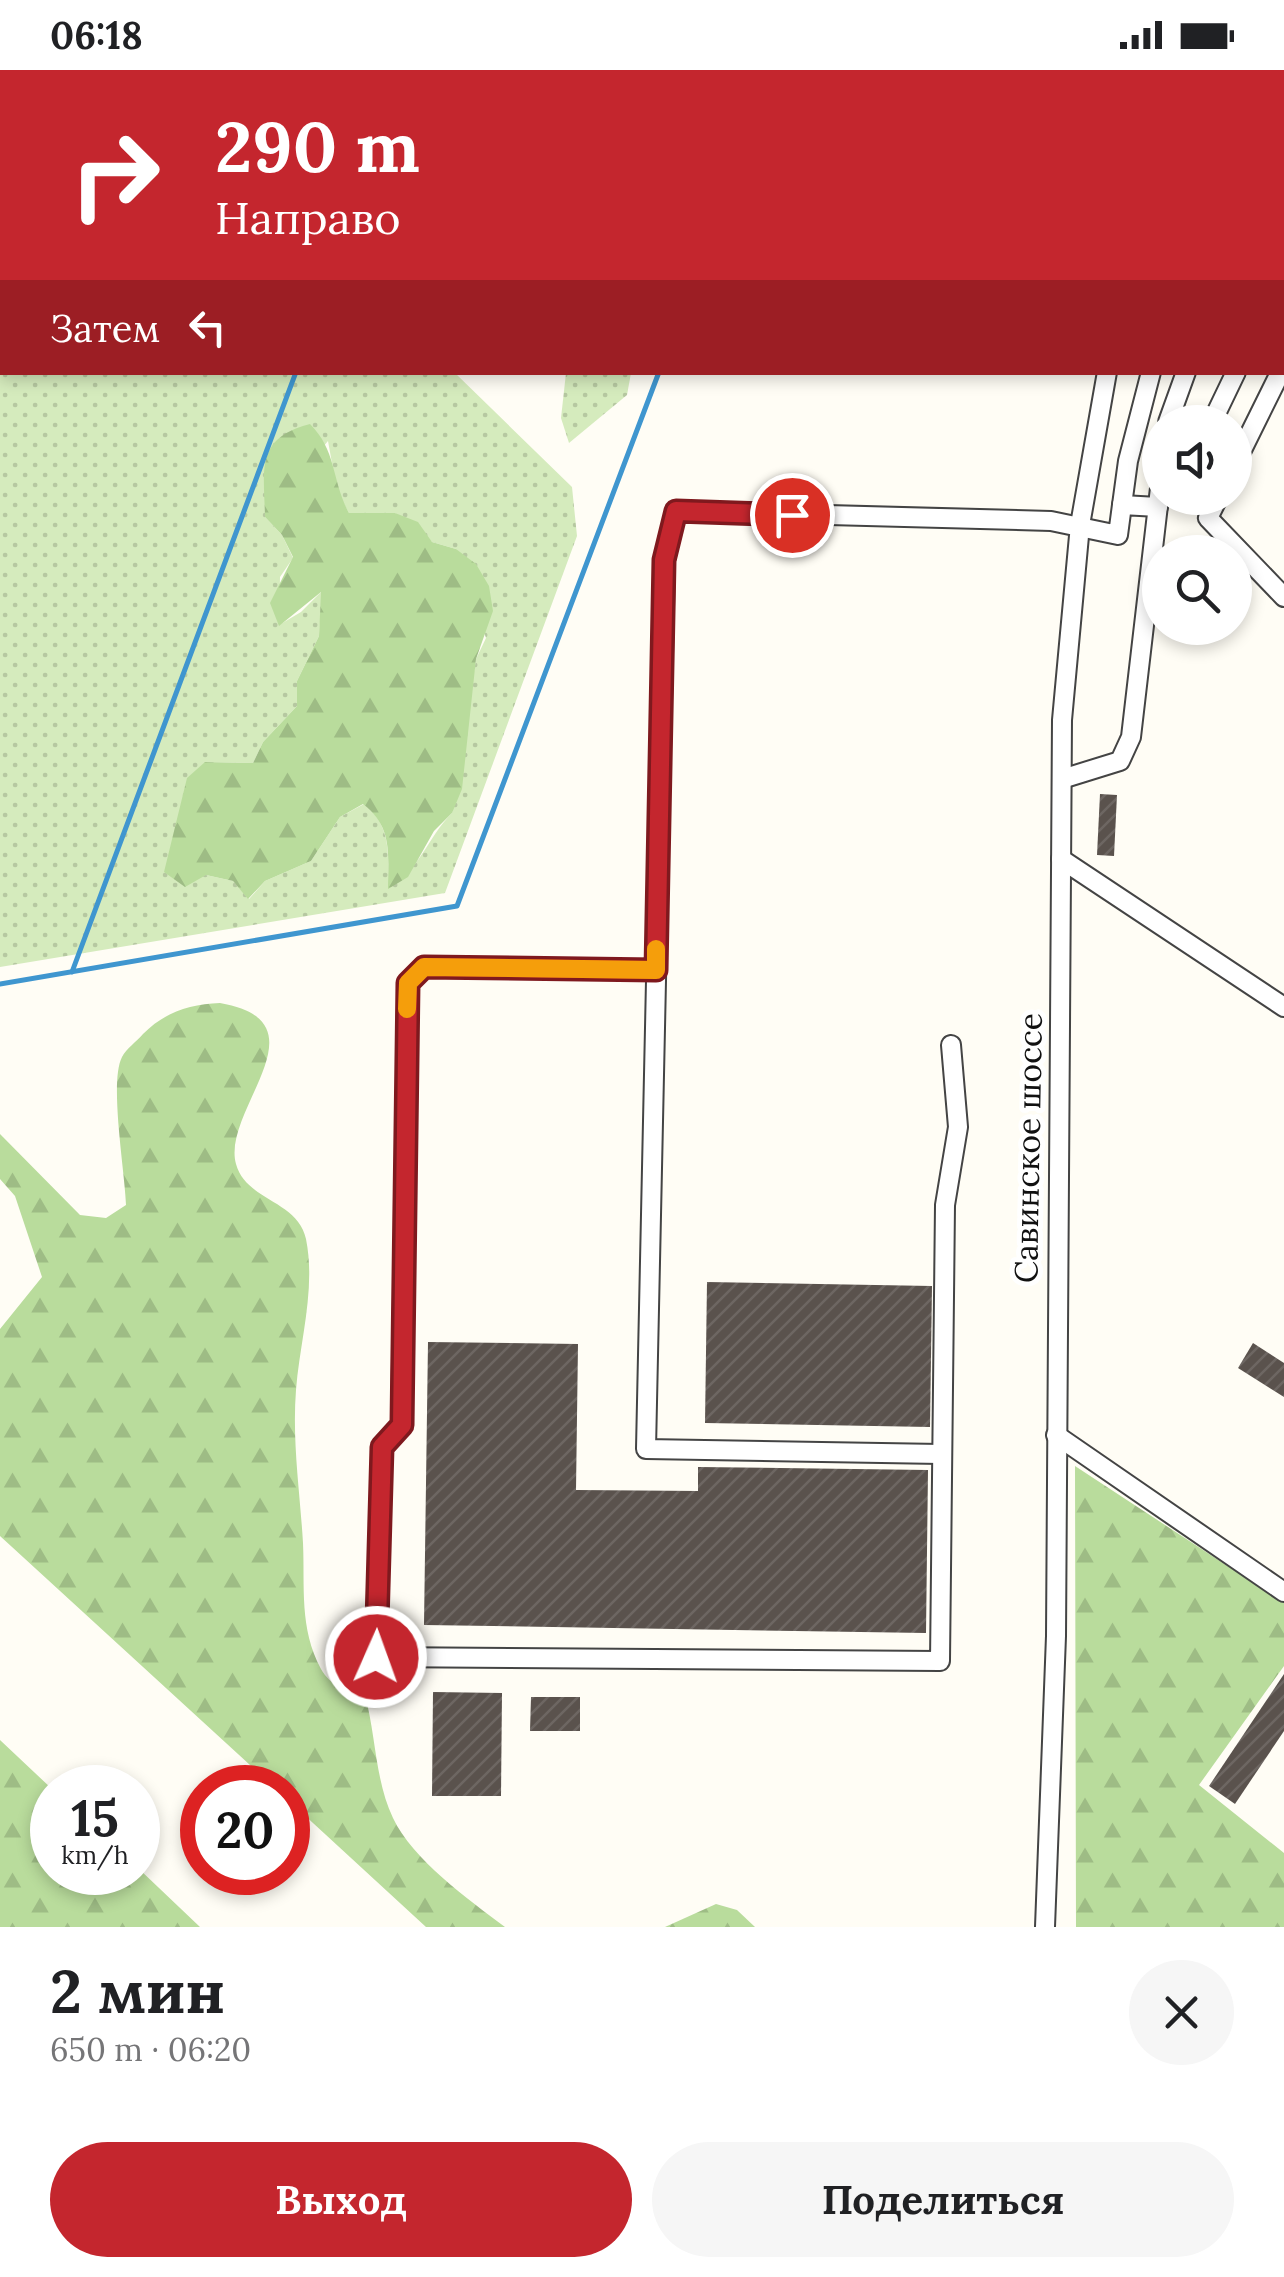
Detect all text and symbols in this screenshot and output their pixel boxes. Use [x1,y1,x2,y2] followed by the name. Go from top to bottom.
[50,11,143,59] text: 06:18
[215,102,420,191] text: 290 m
[50,110,180,240] icon: right
[215,189,401,246] text: Направо
[180,300,235,355] icon: left
[50,304,160,352] text: Затем
[1142,405,1252,645] map controls
[1142,405,1252,515] button: sound
[750,473,835,558] pin
[765,488,820,543] icon: arrive
[1142,535,1252,645] button: search
[1005,1012,1051,1284] street label: Савинское шоссе
[324,1605,428,1709] position arrow
[180,1765,310,1895] speed limit sign: 20
[71,1786,119,1850] text: 15
[61,1839,129,1871] text: km/h
[50,1953,225,2029] text: 2 мин
[1129,1960,1234,2065] button: close
[50,2029,251,2070] text: 650 m · 06:20
[50,2142,632,2257] button: Выход
[652,2142,1234,2257] button: Поделиться

